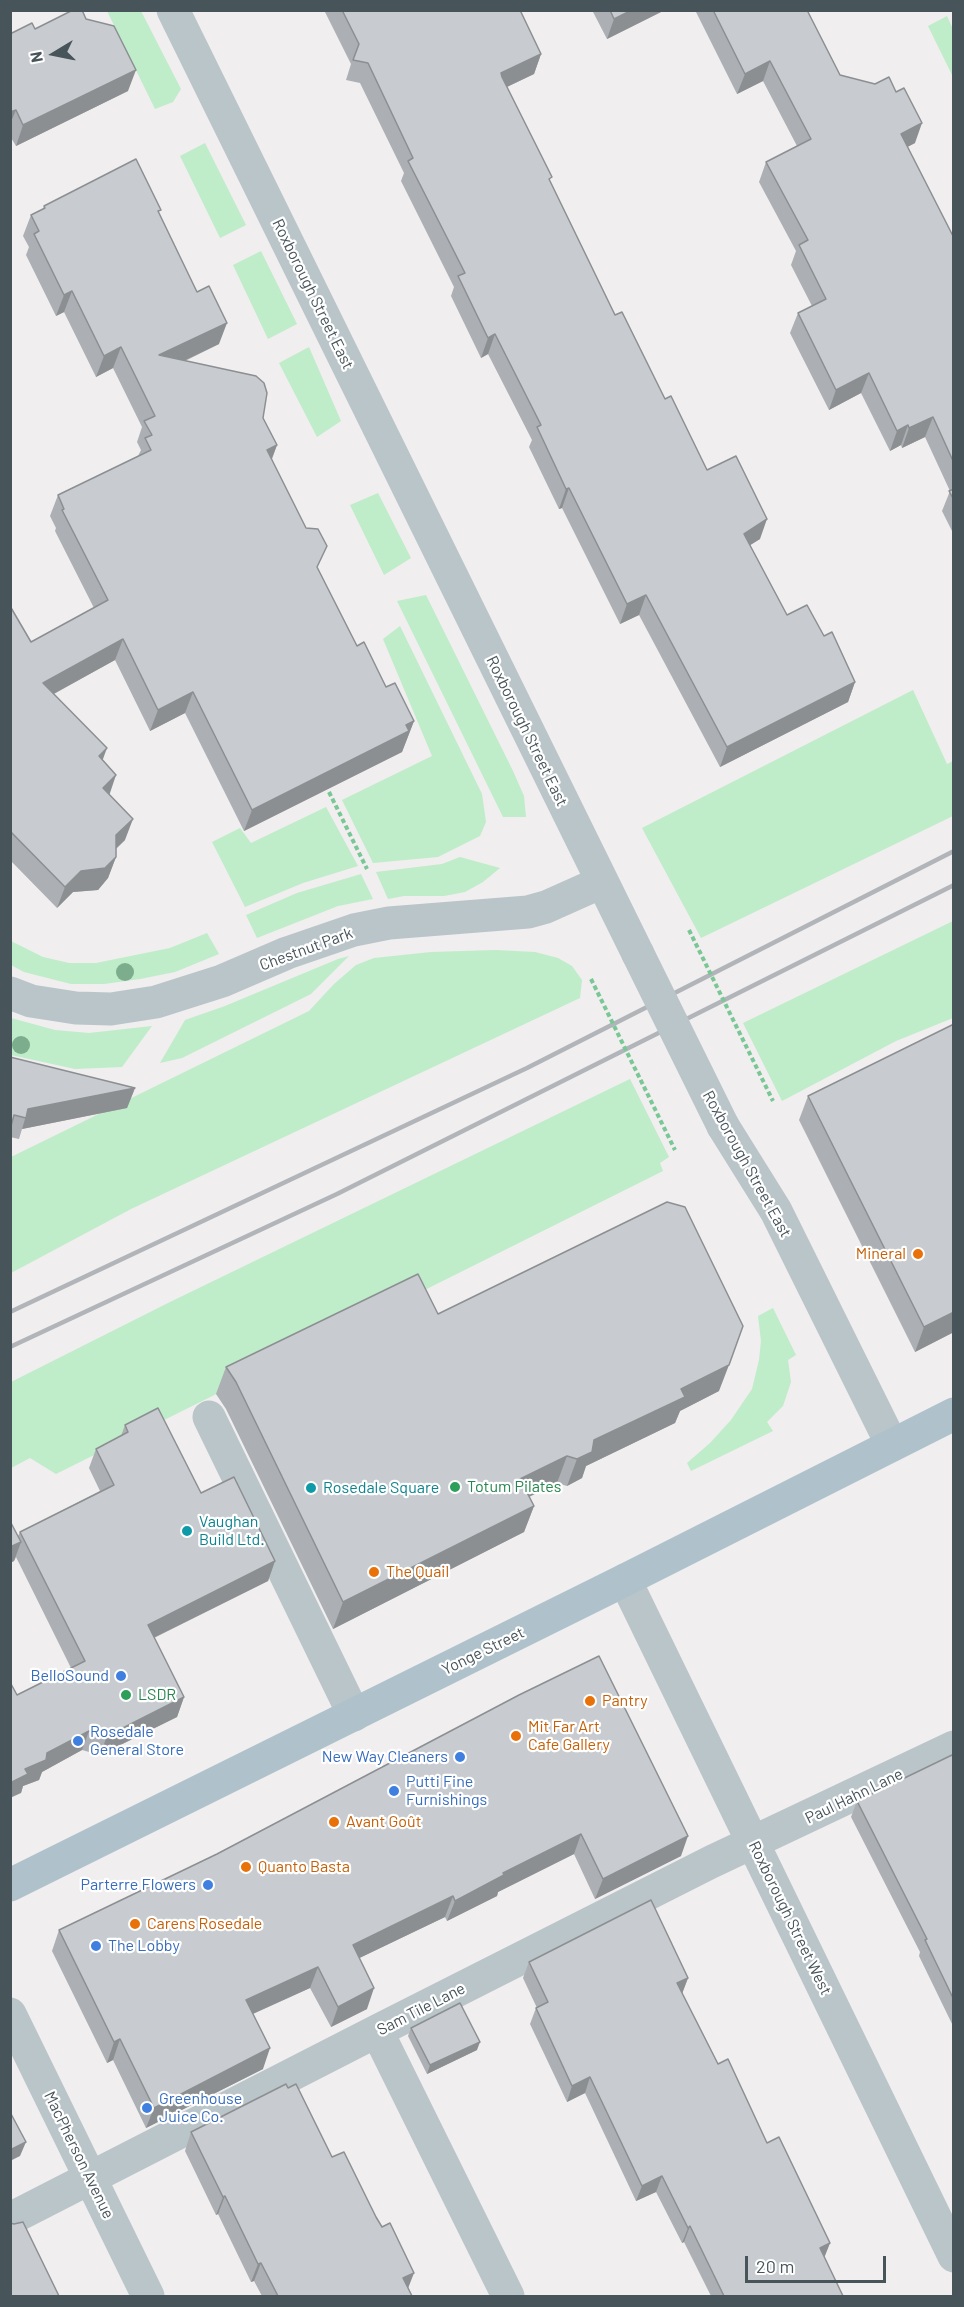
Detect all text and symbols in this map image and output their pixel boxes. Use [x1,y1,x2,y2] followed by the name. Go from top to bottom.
[24,24,84,84] north arrow
[26,50,46,64] text: N
[268,216,358,372] street label: Roxborough Street East
[482,653,572,809] street label: Roxborough Street East
[257,923,355,975] street label: Chestnut Park
[699,1087,795,1241] street label: Roxborough Street East
[856,1244,906,1264] place label: Mineral
[911,1247,925,1261] marker: Mineral
[467,1477,561,1497] place label: Totum Pilates
[323,1478,439,1498] place label: Rosedale Square
[448,1480,462,1494] marker: Totum Pilates
[304,1481,318,1495] marker: Rosedale Square
[199,1512,265,1550] place label: Vaughan Build Ltd.
[180,1524,194,1538] marker: Vaughan Build Ltd.
[386,1562,449,1582] place label: The Quail
[367,1565,381,1579] marker: The Quail
[439,1623,527,1679] street label: Yonge Street
[30,1666,109,1686] place label: BelloSound
[114,1669,128,1683] marker: BelloSound
[138,1685,176,1705] place label: LSDR
[119,1688,133,1702] marker: LSDR
[602,1691,648,1711] place label: Pantry
[583,1694,597,1708] marker: Pantry
[528,1717,610,1755] place label: Mit Far Art Cafe Gallery
[90,1722,184,1760] place label: Rosedale General Store
[509,1729,523,1743] marker: Mit Far Art Cafe Gallery
[71,1734,85,1748] marker: Rosedale General Store
[322,1747,448,1767] place label: New Way Cleaners
[453,1750,467,1764] marker: New Way Cleaners
[802,1764,906,1828] street label: Paul Hahn Lane
[406,1772,487,1810] place label: Putti Fine Furnishings
[387,1784,401,1798] marker: Putti Fine Furnishings
[346,1812,421,1832] place label: Avant Goût
[327,1815,341,1829] marker: Avant Goût
[744,1838,836,1998] street label: Roxborough Street West
[258,1857,350,1877] place label: Quanto Basta
[239,1860,253,1874] marker: Quanto Basta
[81,1875,196,1895] place label: Parterre Flowers
[201,1878,215,1892] marker: Parterre Flowers
[147,1914,262,1934] place label: Carens Rosedale
[128,1917,142,1931] marker: Carens Rosedale
[108,1936,180,1956] place label: The Lobby
[89,1939,103,1953] marker: The Lobby
[374,1979,468,2039] street label: Sam Tile Lane
[40,2088,118,2222] street label: MacPherson Avenue
[159,2089,242,2127] place label: Greenhouse Juice Co.
[140,2101,154,2115] marker: Greenhouse Juice Co.
[748,2244,889,2282] scale bar
[756,2255,794,2277] text: 20 m

